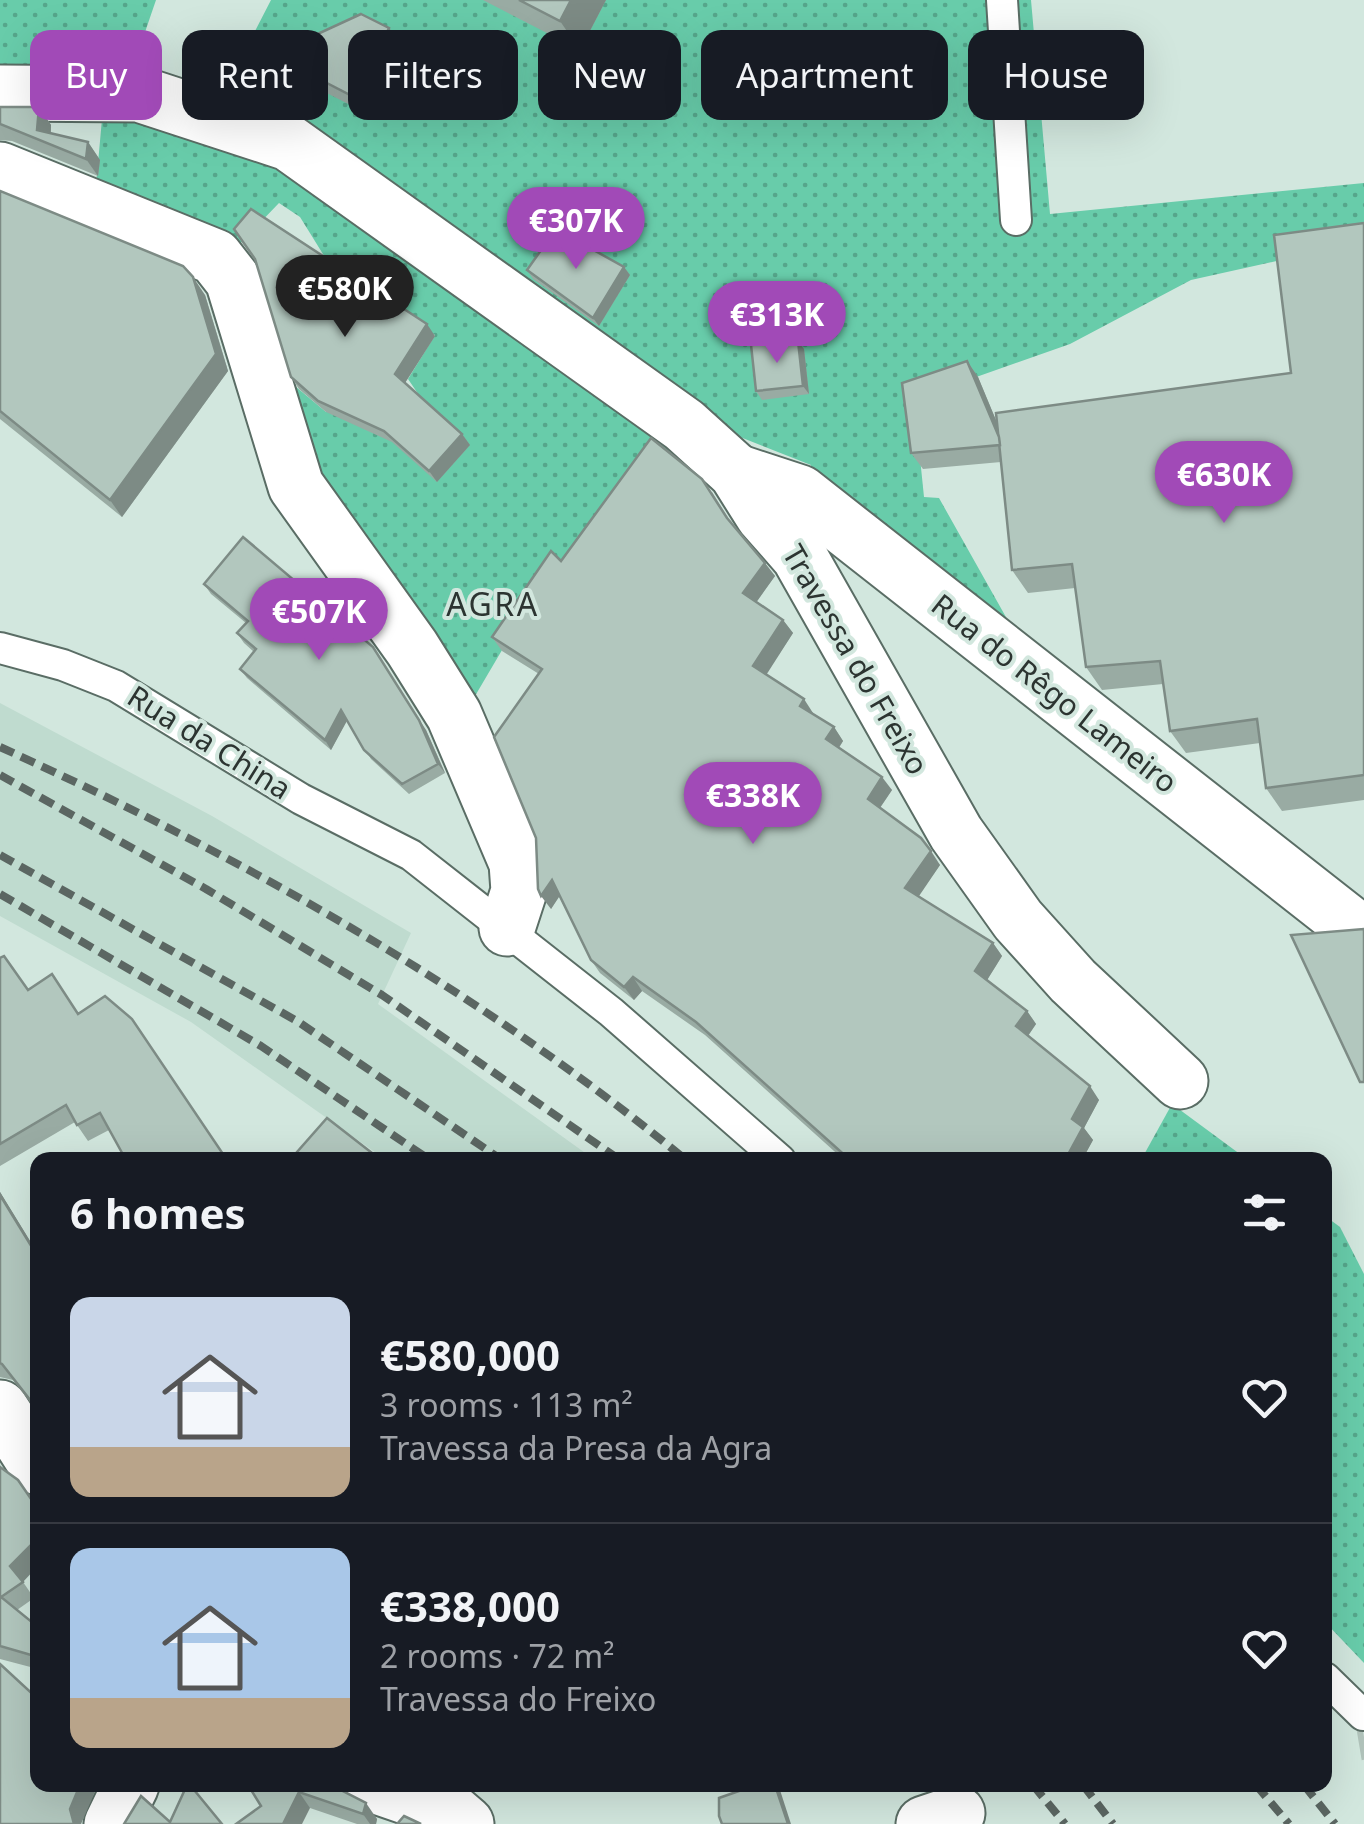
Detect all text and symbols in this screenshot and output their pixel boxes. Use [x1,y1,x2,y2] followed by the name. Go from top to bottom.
[30,30,162,120] chip: Buy
[182,30,328,120] chip: Rent
[348,30,518,120] chip: Filters
[538,30,681,120] chip: New
[701,30,948,120] chip: Apartment
[968,30,1144,120] chip: House
[506,187,646,272] pin: €307K
[529,198,623,241] text: €307K
[275,255,415,340] pin: €580K
[298,266,392,309] text: €580K
[707,281,847,366] pin: €313K
[730,292,824,335] text: €313K
[1154,441,1294,526] pin: €630K
[1177,452,1271,495] text: €630K
[774,537,939,782] street label: Travessa do Freixo
[249,578,389,663] pin: €507K
[446,582,540,625] district label: AGRA
[924,584,1186,802] street label: Rua do Rêgo Lameiro
[272,589,366,632] text: €507K
[120,675,299,808] street label: Rua da China
[683,762,823,847] pin: €338K
[706,773,800,816] text: €338K
[70,1184,246,1241] text: 6 homes
[1237,1185,1292,1240] icon: filters
[380,1326,560,1383] text: €580,000
[150,1337,270,1457] icon: home
[1237,1370,1292,1425] icon: heart
[380,1383,633,1426] text: 3 rooms · 113 m²
[380,1426,772,1469] text: Travessa da Presa da Agra
[380,1577,560,1634] text: €338,000
[150,1588,270,1708] icon: home
[1237,1621,1292,1676] icon: heart
[380,1634,614,1677] text: 2 rooms · 72 m²
[380,1677,656,1720] text: Travessa do Freixo

